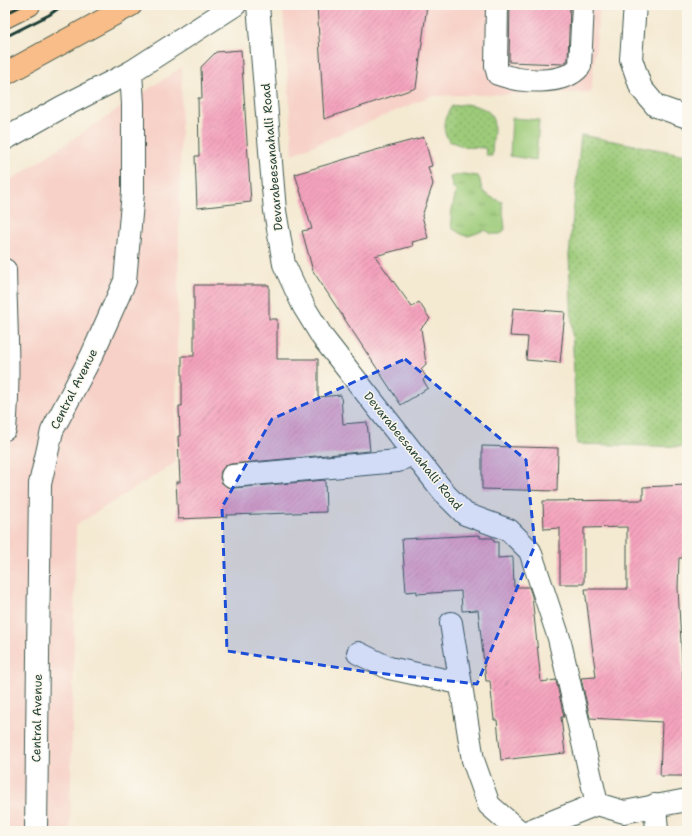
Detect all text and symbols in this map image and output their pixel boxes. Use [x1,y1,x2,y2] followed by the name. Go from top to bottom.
[258,82,286,231] street label: Devarabeesanahalli Road
[47,346,101,432] street label: Central Avenue
[360,388,466,514] street label: Devarabeesanahalli Road
[28,673,46,762] street label: Central Avenue

